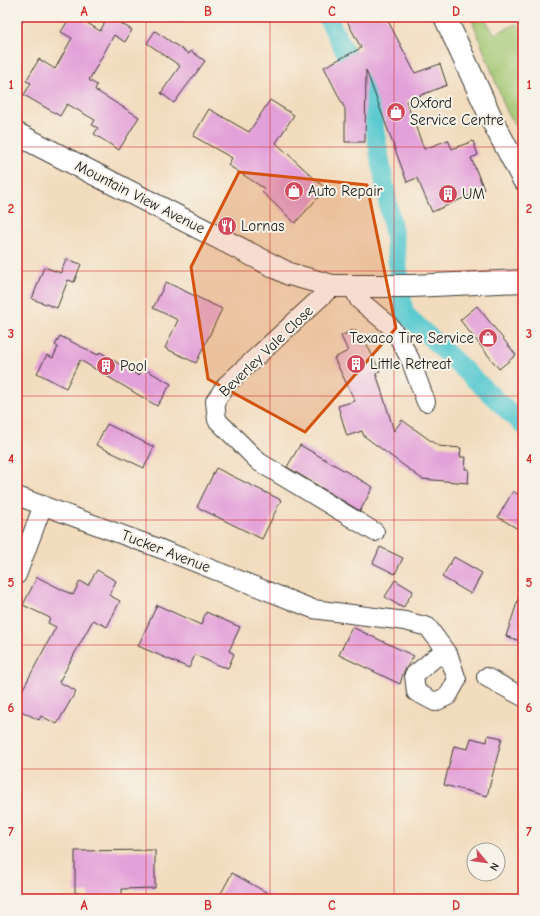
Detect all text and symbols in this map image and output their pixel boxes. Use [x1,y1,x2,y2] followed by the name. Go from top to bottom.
[80,4,88,19] text: A
[204,4,212,19] text: B
[328,4,336,19] text: C
[452,4,460,19] text: D
[8,77,14,92] text: 1
[526,77,532,92] text: 1
[410,94,504,129] place label: Oxford Service Centre
[385,101,407,123] shop icon: Oxford Service Centre
[72,156,208,238] street label: Mountain View Avenue
[283,180,305,202] shop icon: Auto Repair
[308,182,383,200] place label: Auto Repair
[437,183,459,205] building icon: UM
[462,185,485,203] place label: UM
[8,201,14,216] text: 2
[526,201,532,216] text: 2
[216,215,238,237] restaurant icon: Lornas
[241,217,284,235] place label: Lornas
[215,301,317,400] street label: Beverley Vale Close
[8,326,14,341] text: 3
[526,326,532,341] text: 3
[477,327,499,349] shop icon: Texaco Tire Service
[350,329,474,347] place label: Texaco Tire Service
[345,353,367,375] building icon: Little Retreat
[95,355,117,377] building icon: Pool
[370,355,452,373] place label: Little Retreat
[120,357,147,375] place label: Pool
[8,451,14,466] text: 4
[526,451,532,466] text: 4
[119,526,213,576] street label: Tucker Avenue
[8,575,15,590] text: 5
[526,575,533,590] text: 5
[8,700,15,715] text: 6
[526,700,533,715] text: 6
[8,824,14,839] text: 7
[526,824,532,839] text: 7
[466,842,506,882] north arrow
[487,860,502,873] text: N
[80,898,88,913] text: A
[204,898,212,913] text: B
[328,898,336,913] text: C
[452,898,460,913] text: D

